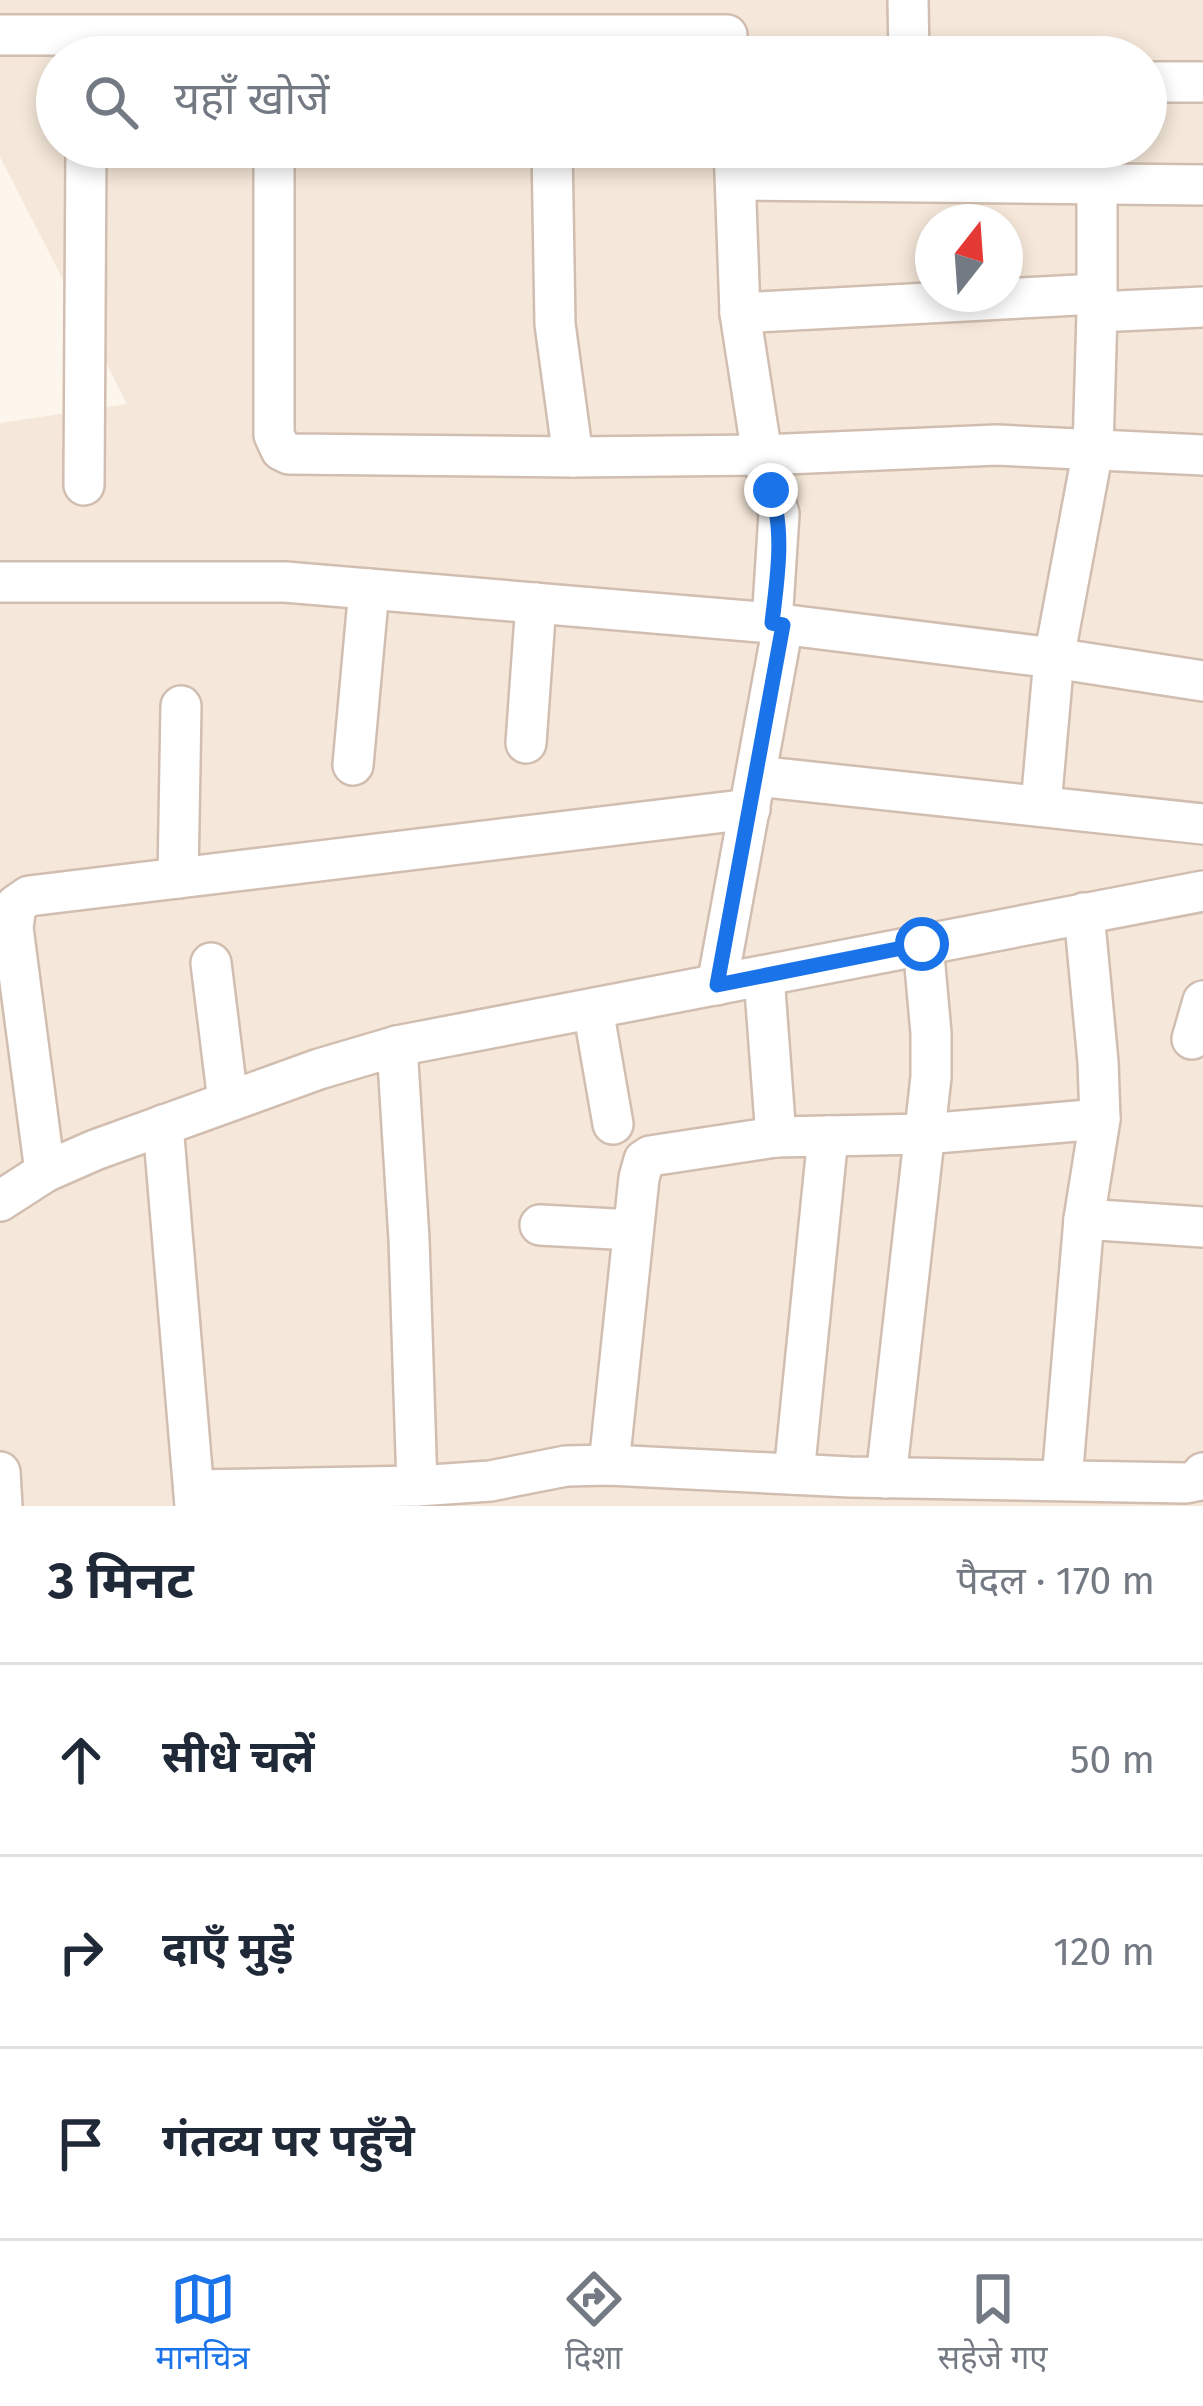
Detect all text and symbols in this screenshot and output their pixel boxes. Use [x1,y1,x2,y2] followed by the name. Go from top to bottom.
[36,36,1167,168] search box
[78,69,144,135] icon: search
[174,72,329,126] text: यहाँ खोजें
[915,204,1023,312] north arrow
[744,463,798,517] route end
[895,917,949,971] route start
[48,1550,194,1612] text: 3 मिनट
[956,1558,1155,1604] text: पैदल · 170 m
[48,1727,114,1793] icon: ahead
[162,1730,315,1784] text: सीधे चलें
[1070,1737,1155,1783] text: 50 m
[48,1919,114,1985] icon: right
[162,1922,294,1976] text: दाएँ मुड़ें
[1053,1929,1155,1975] text: 120 m
[48,2111,114,2177] icon: arrive
[162,2114,415,2168] text: गंतव्य पर पहुँचे
[155,2266,250,2382] tab: मानचित्र
[561,2266,627,2382] tab: दिशा
[938,2266,1048,2382] tab: सहेजे गए

